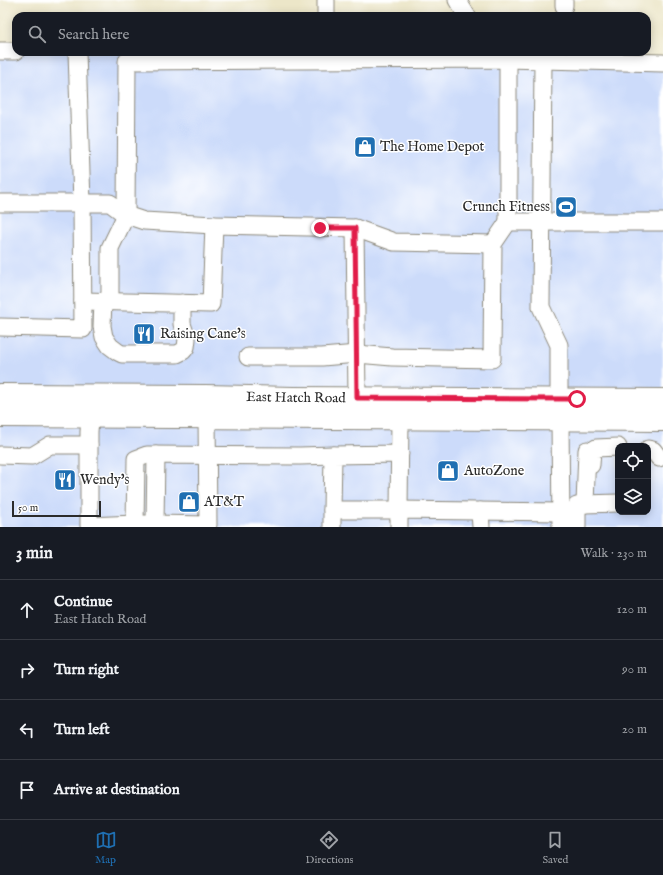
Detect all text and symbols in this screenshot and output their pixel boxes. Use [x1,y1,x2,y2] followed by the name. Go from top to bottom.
[12,12,651,56] search box
[26,23,48,45] icon: search
[58,25,129,44] text: Search here
[352,134,378,160] shop icon: The Home Depot
[380,138,485,156] place label: The Home Depot
[553,194,579,220] sports icon: Crunch Fitness
[463,198,550,216] place label: Crunch Fitness
[311,219,329,237] route end
[131,321,157,347] restaurant icon: Raising Cane's
[160,325,246,343] place label: Raising Cane's
[246,388,346,407] street label: East Hatch Road
[568,390,586,408] route start
[615,443,651,515] map controls
[615,443,651,479] button: locate
[435,458,461,484] shop icon: AutoZone
[463,462,525,480] place label: AutoZone
[52,467,78,493] restaurant icon: Wendy's
[80,471,130,489] place label: Wendy's
[615,479,651,515] button: layers
[176,489,202,515] shop icon: AT&T
[203,493,245,511] place label: AT&T
[12,499,101,518] scale bar
[18,501,38,515] text: 50 m
[16,543,53,564] text: 3 min
[581,545,647,562] text: Walk · 230 m
[54,592,112,611] text: Continue
[16,599,38,621] icon: ahead
[617,601,647,618] text: 120 m
[54,611,146,628] text: East Hatch Road
[16,659,38,681] icon: right
[54,660,119,679] text: Turn right
[622,661,647,678] text: 90 m
[16,719,38,741] icon: left
[54,720,110,739] text: Turn left
[622,721,647,738] text: 20 m
[16,779,38,801] icon: arrive
[54,780,180,799] text: Arrive at destination
[95,829,117,867] tab: Map
[306,829,353,867] tab: Directions
[542,829,568,867] tab: Saved

